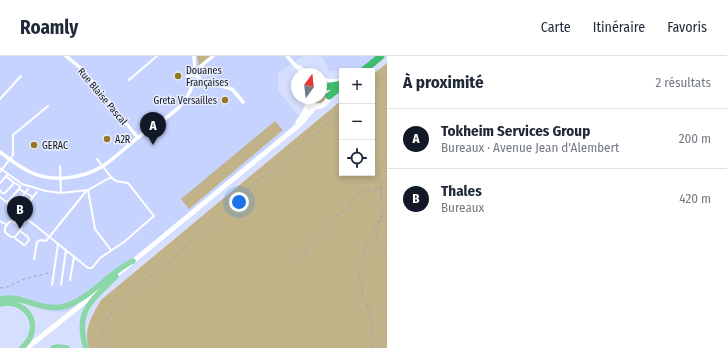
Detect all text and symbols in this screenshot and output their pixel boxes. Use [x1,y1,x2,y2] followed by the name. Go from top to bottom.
[20,16,78,39] text: Roamly
[541,19,571,36] text: Carte
[593,19,645,36] text: Itinéraire
[667,19,707,36] text: Favoris
[186,65,228,89] place label: Douanes Françaises
[75,66,130,128] street label: Rue Blaise Pascal
[291,68,327,104] north arrow
[339,68,375,176] map controls
[339,68,375,104] button: +
[173,71,183,81] marker: Douanes Françaises
[403,72,484,93] text: À proximité
[656,75,711,90] text: 2 résultats
[153,95,217,107] place label: Greta Versailles
[220,95,230,105] marker: Greta Versailles
[339,104,375,140] button: −
[140,112,166,145] pin: A
[441,122,590,140] text: Tokheim Services Group
[412,131,420,146] text: A
[679,131,711,146] text: 200 m
[102,134,112,144] marker: A2R
[115,134,131,146] place label: A2R
[29,140,39,150] marker: GERAC
[42,140,68,152] place label: GERAC
[339,140,375,176] button: locate
[441,140,619,155] text: Bureaux · Avenue Jean d'Alembert
[441,182,482,200] text: Thales
[412,191,420,206] text: B
[679,191,711,206] text: 420 m
[229,192,249,212] your location
[7,196,33,229] pin: B
[441,200,484,215] text: Bureaux

